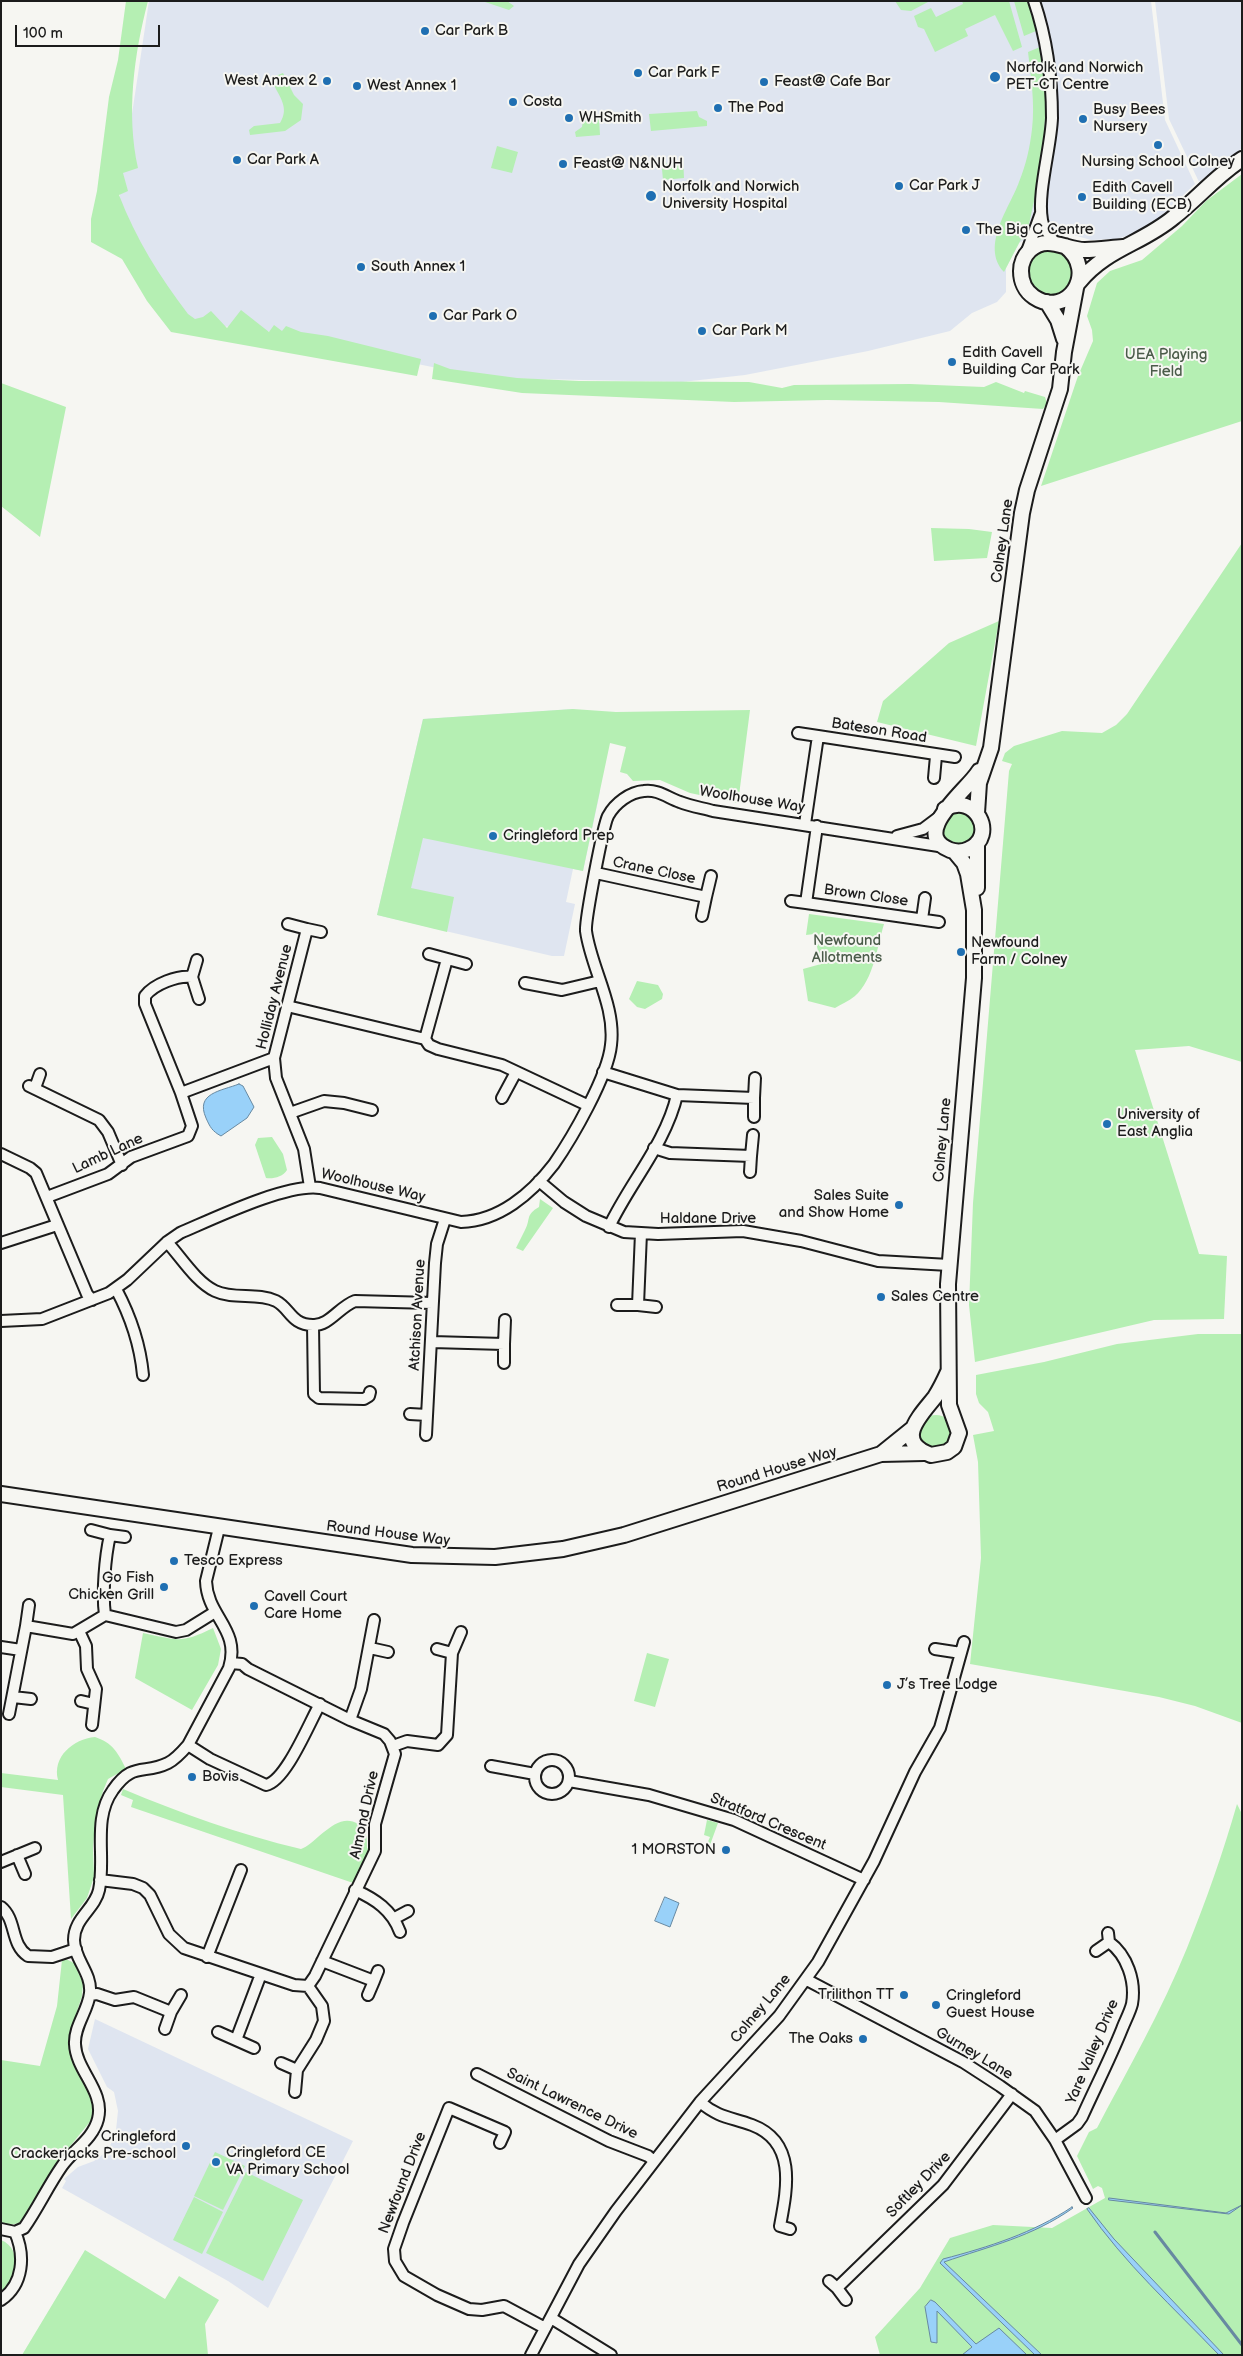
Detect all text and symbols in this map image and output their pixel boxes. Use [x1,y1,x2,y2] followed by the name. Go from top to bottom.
[18,15,162,47] scale bar
[435,22,508,40] place label: Car Park B
[23,24,63,43] text: 100 m
[419,25,431,37] marker: Car Park B
[1006,59,1143,94] place label: Norfolk and Norwich PET-CT Centre
[648,64,720,82] place label: Car Park F
[632,67,644,79] marker: Car Park F
[988,70,1002,84] marker: Norfolk and Norwich PET-CT Centre
[224,72,317,90] place label: West Annex 2
[774,73,890,91] place label: Feast@ Cafe Bar
[321,75,333,87] marker: West Annex 2
[758,76,770,88] marker: Feast@ Cafe Bar
[367,77,456,95] place label: West Annex 1
[351,80,363,92] marker: West Annex 1
[523,93,562,111] place label: Costa
[507,96,519,108] marker: Costa
[728,99,784,117] place label: The Pod
[1093,101,1165,136] place label: Busy Bees Nursery
[712,102,724,114] marker: The Pod
[579,109,642,127] place label: WHSmith
[563,112,575,124] marker: WHSmith
[1077,113,1089,125] marker: Busy Bees Nursery
[1152,139,1164,151] marker: Nursing School Colney
[247,151,319,169] place label: Car Park A
[1081,153,1235,171] place label: Nursing School Colney
[231,154,243,166] marker: Car Park A
[573,155,683,173] place label: Feast@ N&NUH
[557,158,569,170] marker: Feast@ N&NUH
[909,177,980,195] place label: Car Park J
[662,178,799,213] place label: Norfolk and Norwich University Hospital
[1092,179,1192,214] place label: Edith Cavell Building (ECB)
[893,180,905,192] marker: Car Park J
[644,189,658,203] marker: Norfolk and Norwich University Hospital
[1076,191,1088,203] marker: Edith Cavell Building (ECB)
[976,221,1094,239] place label: The Big C Centre
[960,224,972,236] marker: The Big C Centre
[371,258,465,276] place label: South Annex 1
[355,261,367,273] marker: South Annex 1
[443,307,517,325] place label: Car Park O
[427,310,439,322] marker: Car Park O
[712,322,788,340] place label: Car Park M
[696,325,708,337] marker: Car Park M
[962,344,1079,379] place label: Edith Cavell Building Car Park
[1125,346,1207,381] park label: UEA Playing Field
[946,356,958,368] marker: Edith Cavell Building Car Park
[988,498,1018,584] street label: Colney Lane
[830,715,928,747] street label: Bateson Road
[698,783,806,817] street label: Woolhouse Way
[503,827,614,845] place label: Cringleford Prep
[487,830,499,842] marker: Cringleford Prep
[611,853,697,889] street label: Crane Close
[823,881,909,911] street label: Brown Close
[812,932,882,967] park label: Newfound Allotments
[971,934,1067,969] place label: Newfound Farm / Colney
[253,942,297,1052] street label: Holliday Avenue
[955,946,967,958] marker: Newfound Farm / Colney
[930,1097,956,1183] street label: Colney Lane
[1117,1106,1200,1141] place label: University of East Anglia
[1101,1118,1113,1130] marker: University of East Anglia
[70,1130,146,1178] street label: Lamb Lane
[319,1165,427,1207] street label: Woolhouse Way
[779,1187,889,1222] place label: Sales Suite and Show Home
[893,1199,905,1211] marker: Sales Suite and Show Home
[660,1210,756,1228] street label: Haldane Drive
[406,1259,430,1371] street label: Atchison Avenue
[891,1288,979,1306] place label: Sales Centre
[875,1291,887,1303] marker: Sales Centre
[715,1443,839,1497] street label: Round House Way
[325,1517,451,1551] street label: Round House Way
[184,1552,283,1570] place label: Tesco Express
[168,1555,180,1567] marker: Tesco Express
[68,1569,154,1604] place label: Go Fish Chicken Grill
[158,1581,170,1593] marker: Go Fish Chicken Grill
[264,1588,347,1623] place label: Cavell Court Care Home
[248,1600,260,1612] marker: Cavell Court Care Home
[897,1676,997,1694] place label: J’s Tree Lodge
[881,1679,893,1691] marker: J’s Tree Lodge
[202,1768,239,1786] place label: Bovis
[347,1769,383,1861] street label: Almond Drive
[186,1771,198,1783] marker: Bovis
[707,1789,829,1855] street label: Stratford Crescent
[632,1841,716,1859] place label: 1 MORSTON
[720,1844,732,1856] marker: 1 MORSTON
[727,1971,795,2047] street label: Colney Lane
[818,1986,894,2004] place label: Trilithon TT
[946,1987,1035,2022] place label: Cringleford Guest House
[898,1989,910,2001] marker: Trilithon TT
[1063,1997,1123,2107] street label: Yare Valley Drive
[930,1999,942,2011] marker: Cringleford Guest House
[932,2024,1016,2084] street label: Gurney Lane
[789,2030,853,2048] place label: The Oaks
[857,2033,869,2045] marker: The Oaks
[504,2064,640,2144] street label: Saint Lawrence Drive
[10,2128,176,2163] place label: Cringleford Crackerjacks Pre-school
[375,2130,431,2236] street label: Newfound Drive
[180,2140,192,2152] marker: Cringleford Crackerjacks Pre-school
[226,2144,349,2179] place label: Cringleford CE VA Primary School
[883,2148,955,2222] street label: Softley Drive
[210,2156,222,2168] marker: Cringleford CE VA Primary School

